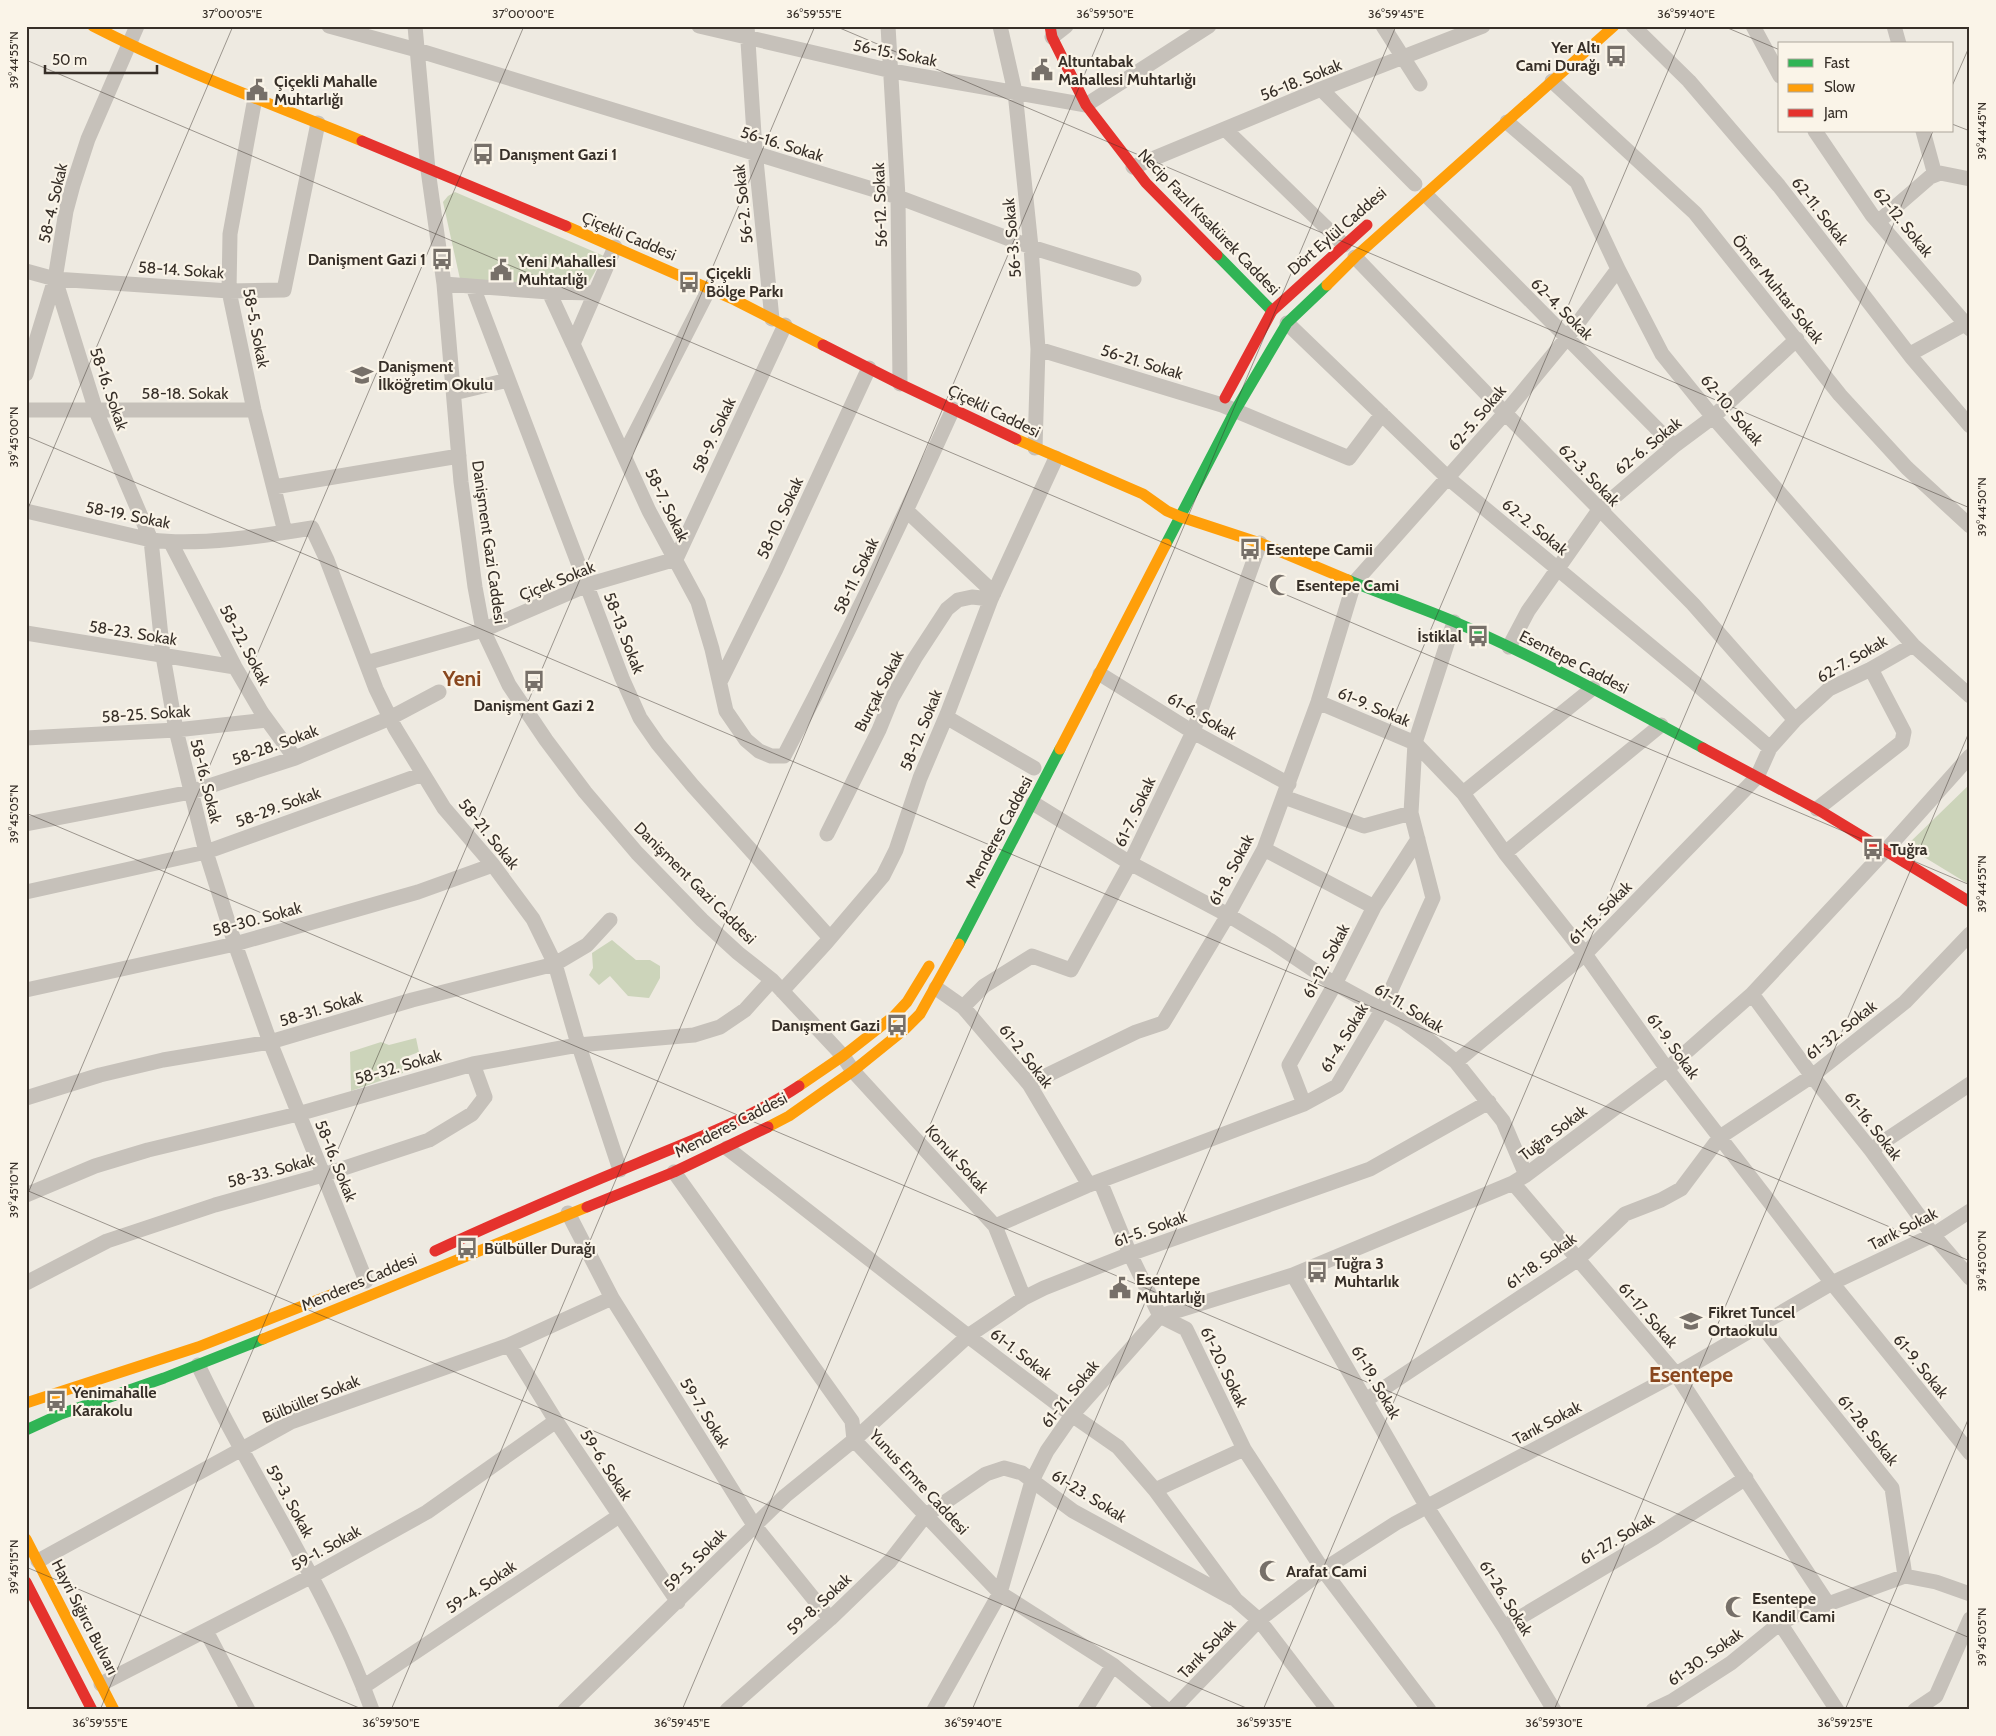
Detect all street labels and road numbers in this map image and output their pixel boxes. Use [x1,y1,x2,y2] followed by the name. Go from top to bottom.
[851,36,939,71] street label: 56-15. Sokak
[1257,55,1345,105] street label: 56-18. Sokak
[738,122,826,166] street label: 56-16. Sokak
[1134,145,1284,299] street label: Necip Fazıl Kısakürek Caddesi
[35,161,72,245] street label: 58-4. Sokak
[869,161,891,248] street label: 56-12. Sokak
[729,163,757,245] street label: 56-2. Sokak
[1788,173,1853,250] street label: 62-11. Sokak
[1284,183,1390,279] street label: Dört Eylül Caddesi
[1869,183,1937,261] street label: 62-12. Sokak
[999,197,1025,279] street label: 56-3. Sokak
[579,208,679,264] street label: Çiçekli Caddesi
[1728,231,1828,348] street label: Ömer Muhtar Sokak
[137,258,225,283] street label: 58-14. Sokak
[1527,274,1598,345] street label: 62-4. Sokak
[239,287,273,370] street label: 58-5. Sokak
[1099,341,1186,384] street label: 56-21. Sokak
[86,345,132,434] street label: 58-16. Sokak
[1697,371,1768,450] street label: 62-10. Sokak
[945,380,1043,442] street label: Çiçekli Caddesi
[1444,381,1510,455] street label: 62-5. Sokak
[142,384,229,403] street label: 58-18. Sokak
[688,394,740,476] street label: 58-9. Sokak
[1611,413,1686,479] street label: 62-6. Sokak
[1555,440,1624,511] street label: 62-3. Sokak
[468,459,510,625] street label: Danişment Gazi Caddesi
[641,465,693,546] street label: 58-7. Sokak
[753,473,808,562] street label: 58-10. Sokak
[1498,495,1572,560] street label: 62-2. Sokak
[84,497,173,533] street label: 58-19. Sokak
[829,534,883,617] street label: 58-11. Sokak
[516,557,598,605] street label: Çiçek Sokak
[600,590,649,677] street label: 58-13. Sokak
[216,601,275,689] street label: 58-22. Sokak
[88,617,179,649] street label: 58-23. Sokak
[1516,626,1632,698] street label: Esentepe Caddesi
[1813,631,1891,687] street label: 62-7. Sokak
[850,647,908,735] street label: Burçak Sokak
[1335,683,1414,731] street label: 61-9. Sokak
[896,686,946,773] street label: 58-12. Sokak
[1164,689,1241,744] street label: 61-6. Sokak
[101,701,192,727] street label: 58-25. Sokak
[229,720,321,769] street label: 58-28. Sokak
[186,737,226,826] street label: 58-16. Sokak
[962,773,1036,891] street label: Menderes Caddesi
[1111,773,1160,850] street label: 61-7. Sokak
[233,783,324,831] street label: 58-29. Sokak
[455,795,524,874] street label: 58-21. Sokak
[630,818,760,948] street label: Danişment Gazi Caddesi
[1204,831,1258,909] street label: 61-8. Sokak
[1564,877,1636,949] street label: 61-15. Sokak
[210,898,304,940] street label: 58-30. Sokak
[1299,920,1354,1001] street label: 61-12. Sokak
[1371,979,1448,1037] street label: 61-11. Sokak
[277,987,366,1031] street label: 58-31. Sokak
[1802,996,1881,1064] street label: 61-32. Sokak
[1316,999,1372,1076] street label: 61-4. Sokak
[1643,1009,1704,1083] street label: 61-9. Sokak
[995,1020,1057,1092] street label: 61-2. Sokak
[353,1045,444,1088] street label: 58-32. Sokak
[672,1088,790,1162] street label: Menderes Caddesi
[1840,1088,1906,1165] street label: 61-16. Sokak
[1515,1101,1591,1165] street label: Tuğra Sokak
[311,1117,361,1205] street label: 58-16. Sokak
[921,1121,993,1198] street label: Konuk Sokak
[225,1150,317,1192] street label: 58-33. Sokak
[1865,1203,1941,1254] street label: Tarık Sokak
[1111,1207,1190,1251] street label: 61-5. Sokak
[1502,1229,1581,1293] street label: 61-18. Sokak
[298,1249,420,1315] street label: Menderes Caddesi
[1614,1278,1682,1352] street label: 61-17. Sokak
[986,1324,1056,1384] street label: 61-1. Sokak
[1196,1324,1252,1411] street label: 61-20. Sokak
[1889,1330,1953,1402] street label: 61-9. Sokak
[1347,1342,1405,1423] street label: 61-19. Sokak
[1037,1356,1103,1432] street label: 61-21. Sokak
[260,1371,363,1427] street label: Bülbüller Sokak
[676,1375,734,1452] street label: 59-7. Sokak
[1834,1391,1903,1470] street label: 61-28. Sokak
[1510,1397,1585,1449] street label: Tarık Sokak
[865,1425,973,1539] street label: Yunus Emre Caddesi
[576,1426,636,1505] street label: 59-6. Sokak
[262,1461,318,1541] street label: 59-3. Sokak
[1048,1465,1131,1527] street label: 61-23. Sokak
[1576,1509,1658,1569] street label: 61-27. Sokak
[288,1521,365,1575] street label: 59-1. Sokak
[660,1524,731,1595] street label: 59-5. Sokak
[48,1556,122,1678] street label: Hayri Sığırcı Bulvarı
[442,1556,520,1617] street label: 59-4. Sokak
[1475,1557,1537,1640] street label: 61-26. Sokak
[783,1569,856,1639] street label: 59-8. Sokak
[1174,1615,1240,1682] street label: Tarık Sokak
[1664,1624,1747,1690] street label: 61-30. Sokak

